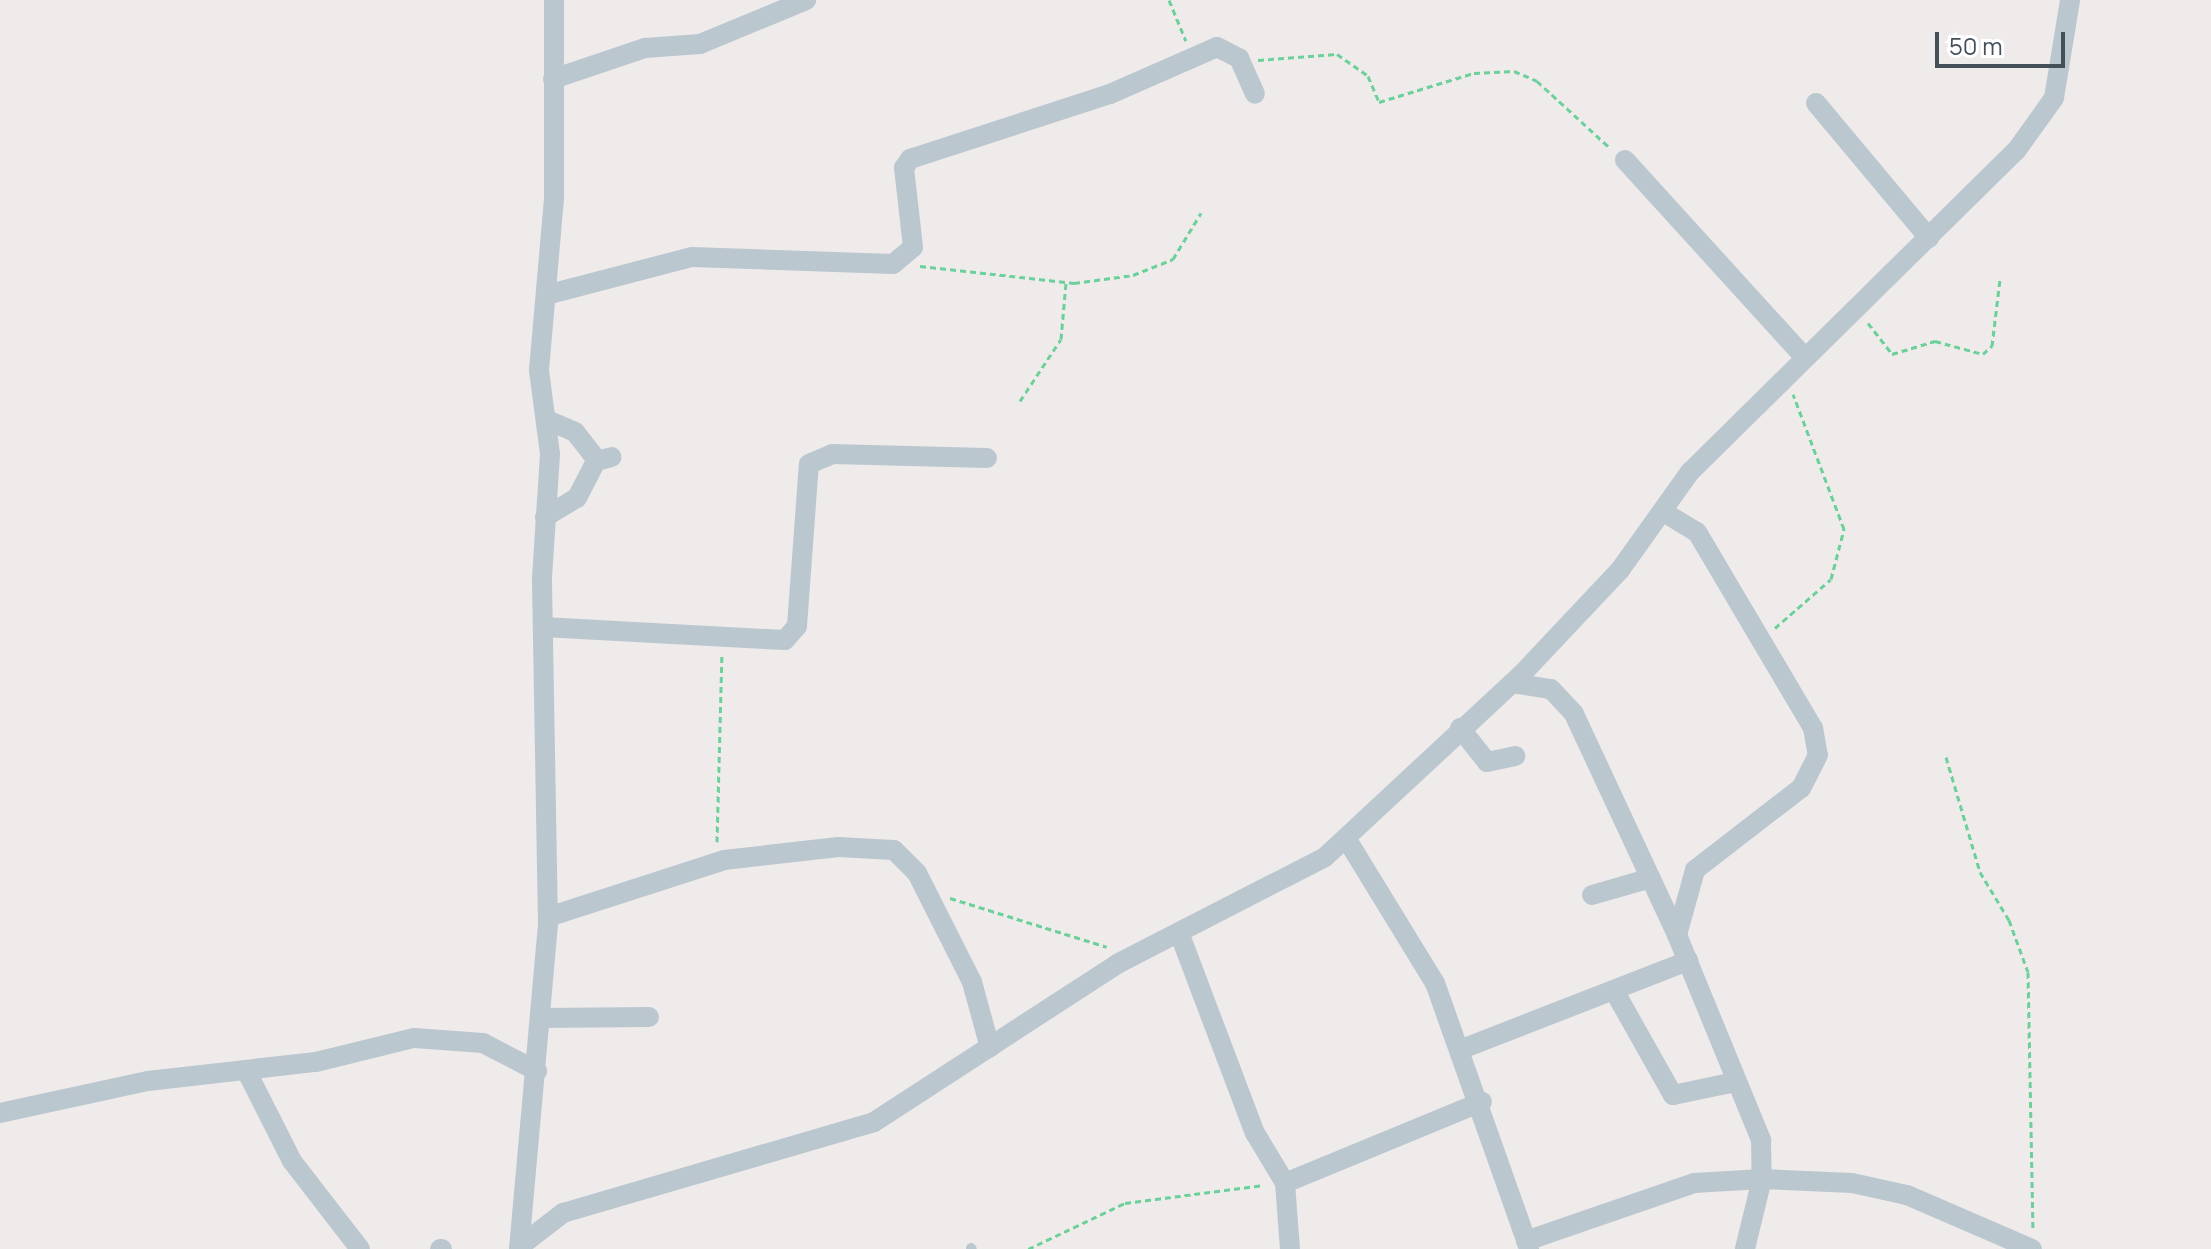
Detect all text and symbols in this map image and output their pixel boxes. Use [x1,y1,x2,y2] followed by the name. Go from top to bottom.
[1939,16,2069,66] scale bar
[1949,29,2003,62] text: 50 m

